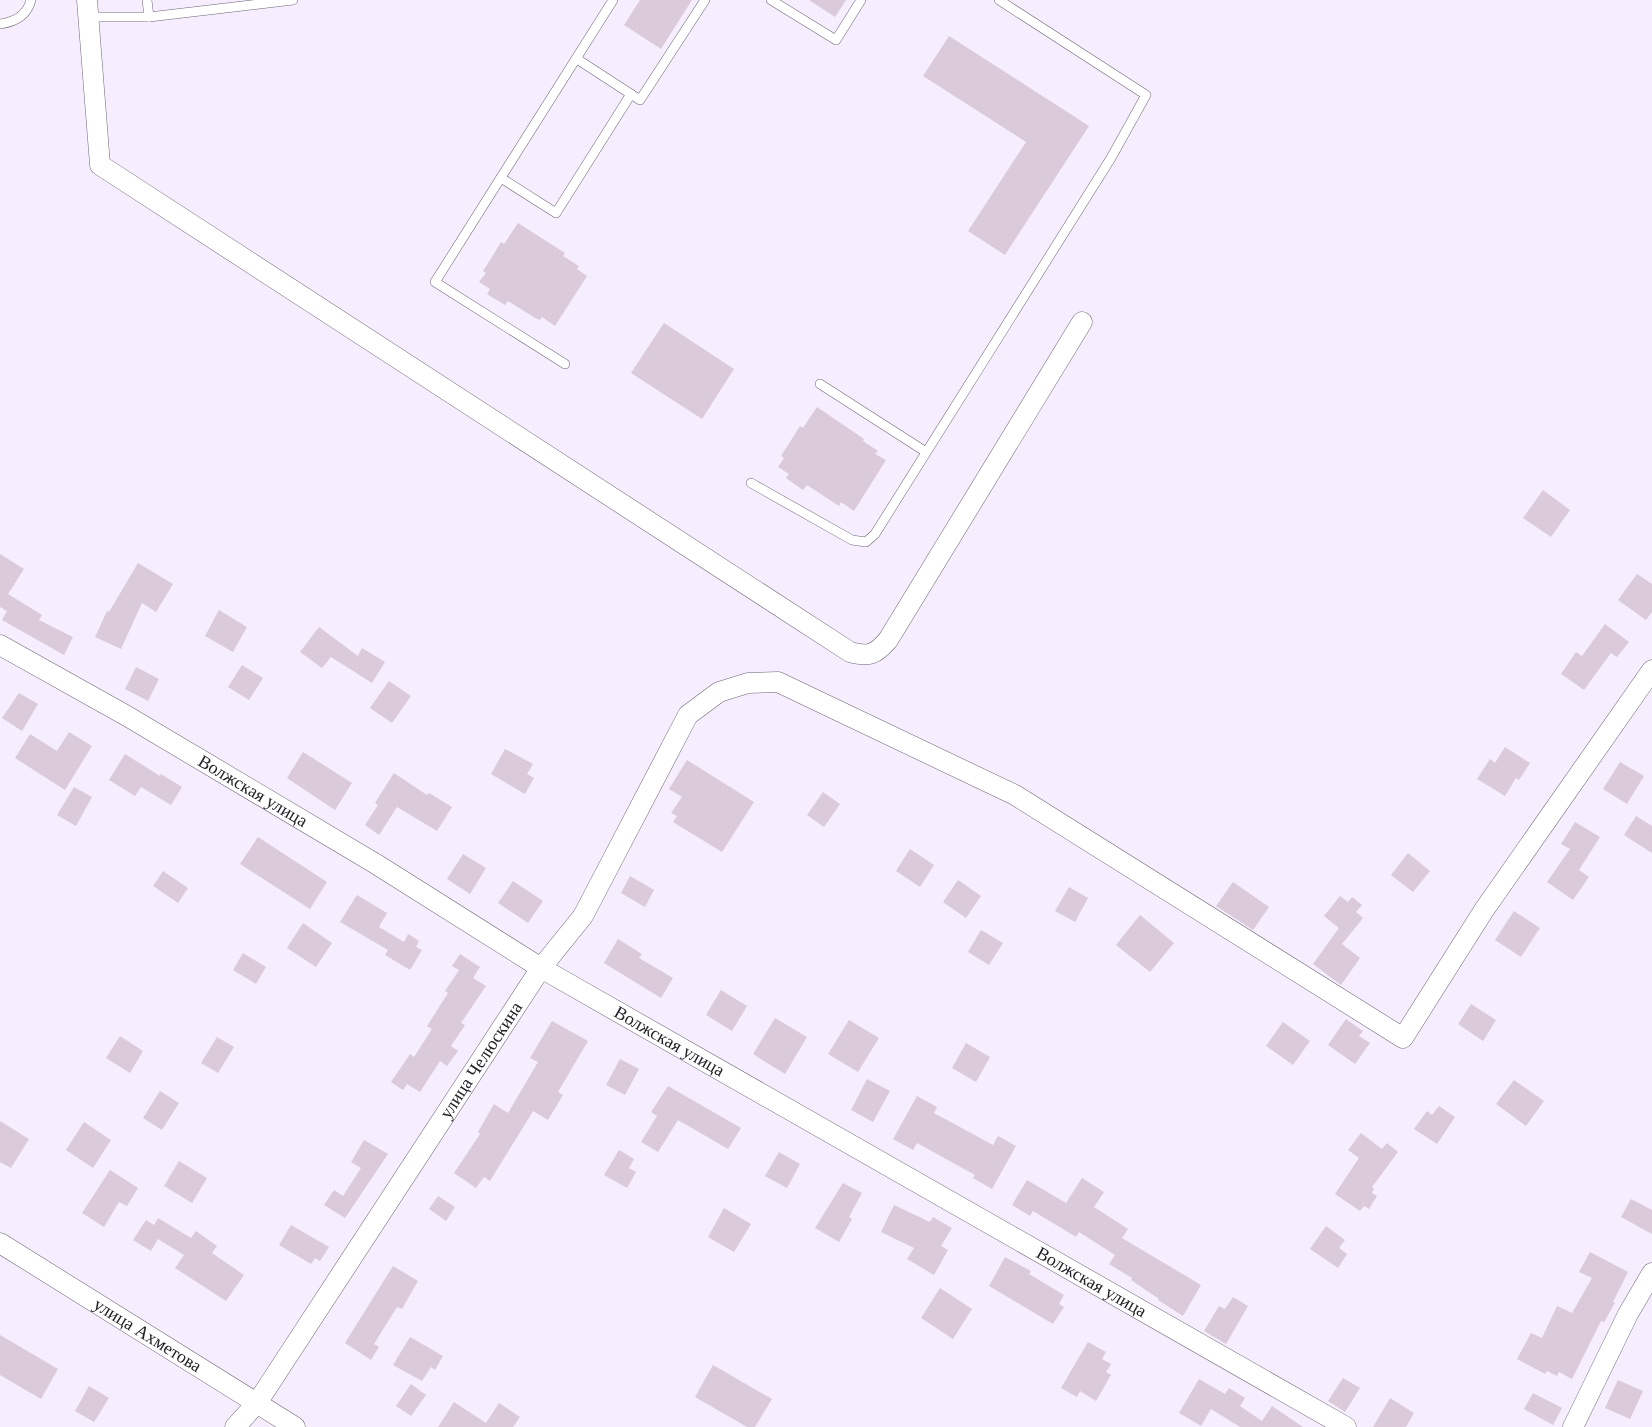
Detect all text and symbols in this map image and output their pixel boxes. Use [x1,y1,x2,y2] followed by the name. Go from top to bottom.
[195,751,311,831] street label: Волжская улица
[436,998,526,1122] street label: улица Челюскина
[611,1002,728,1081] street label: Волжская улица
[1033,1243,1150,1321] street label: Волжская улица
[90,1294,205,1376] street label: улица Ахметова

